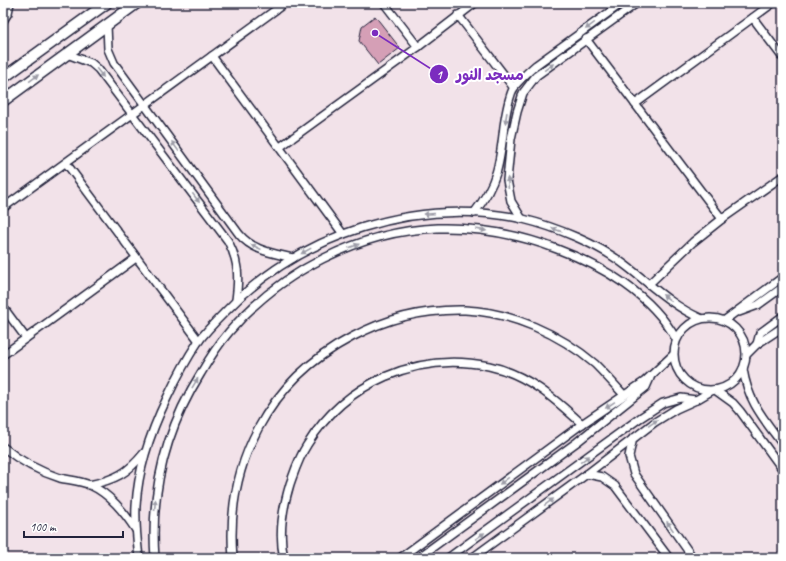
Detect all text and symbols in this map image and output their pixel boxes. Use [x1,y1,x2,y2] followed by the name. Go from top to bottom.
[585,22,595,30] one-way arrow
[429,61,532,88] callout: مسجد النور
[544,62,555,71] one-way arrow
[454,66,524,85] text: مسجد النور
[96,67,105,78] one-way arrow
[436,67,443,83] text: 1
[29,74,40,82] one-way arrow
[503,112,509,124] one-way arrow
[171,141,179,152] one-way arrow
[505,177,511,189] one-way arrow
[192,193,200,204] one-way arrow
[423,210,435,217] one-way arrow
[475,227,488,233] one-way arrow
[551,227,563,233] one-way arrow
[348,243,360,249] one-way arrow
[250,244,261,250] one-way arrow
[300,248,311,254] one-way arrow
[662,294,672,302] one-way arrow
[191,377,198,388] one-way arrow
[604,401,615,409] one-way arrow
[647,419,658,427] one-way arrow
[580,455,590,463] one-way arrow
[499,477,510,485] one-way arrow
[543,497,554,506] one-way arrow
[152,499,159,511] one-way arrow
[24,513,123,539] scale bar
[30,519,57,535] text: 100 m
[666,521,674,531] one-way arrow
[474,531,485,540] one-way arrow

